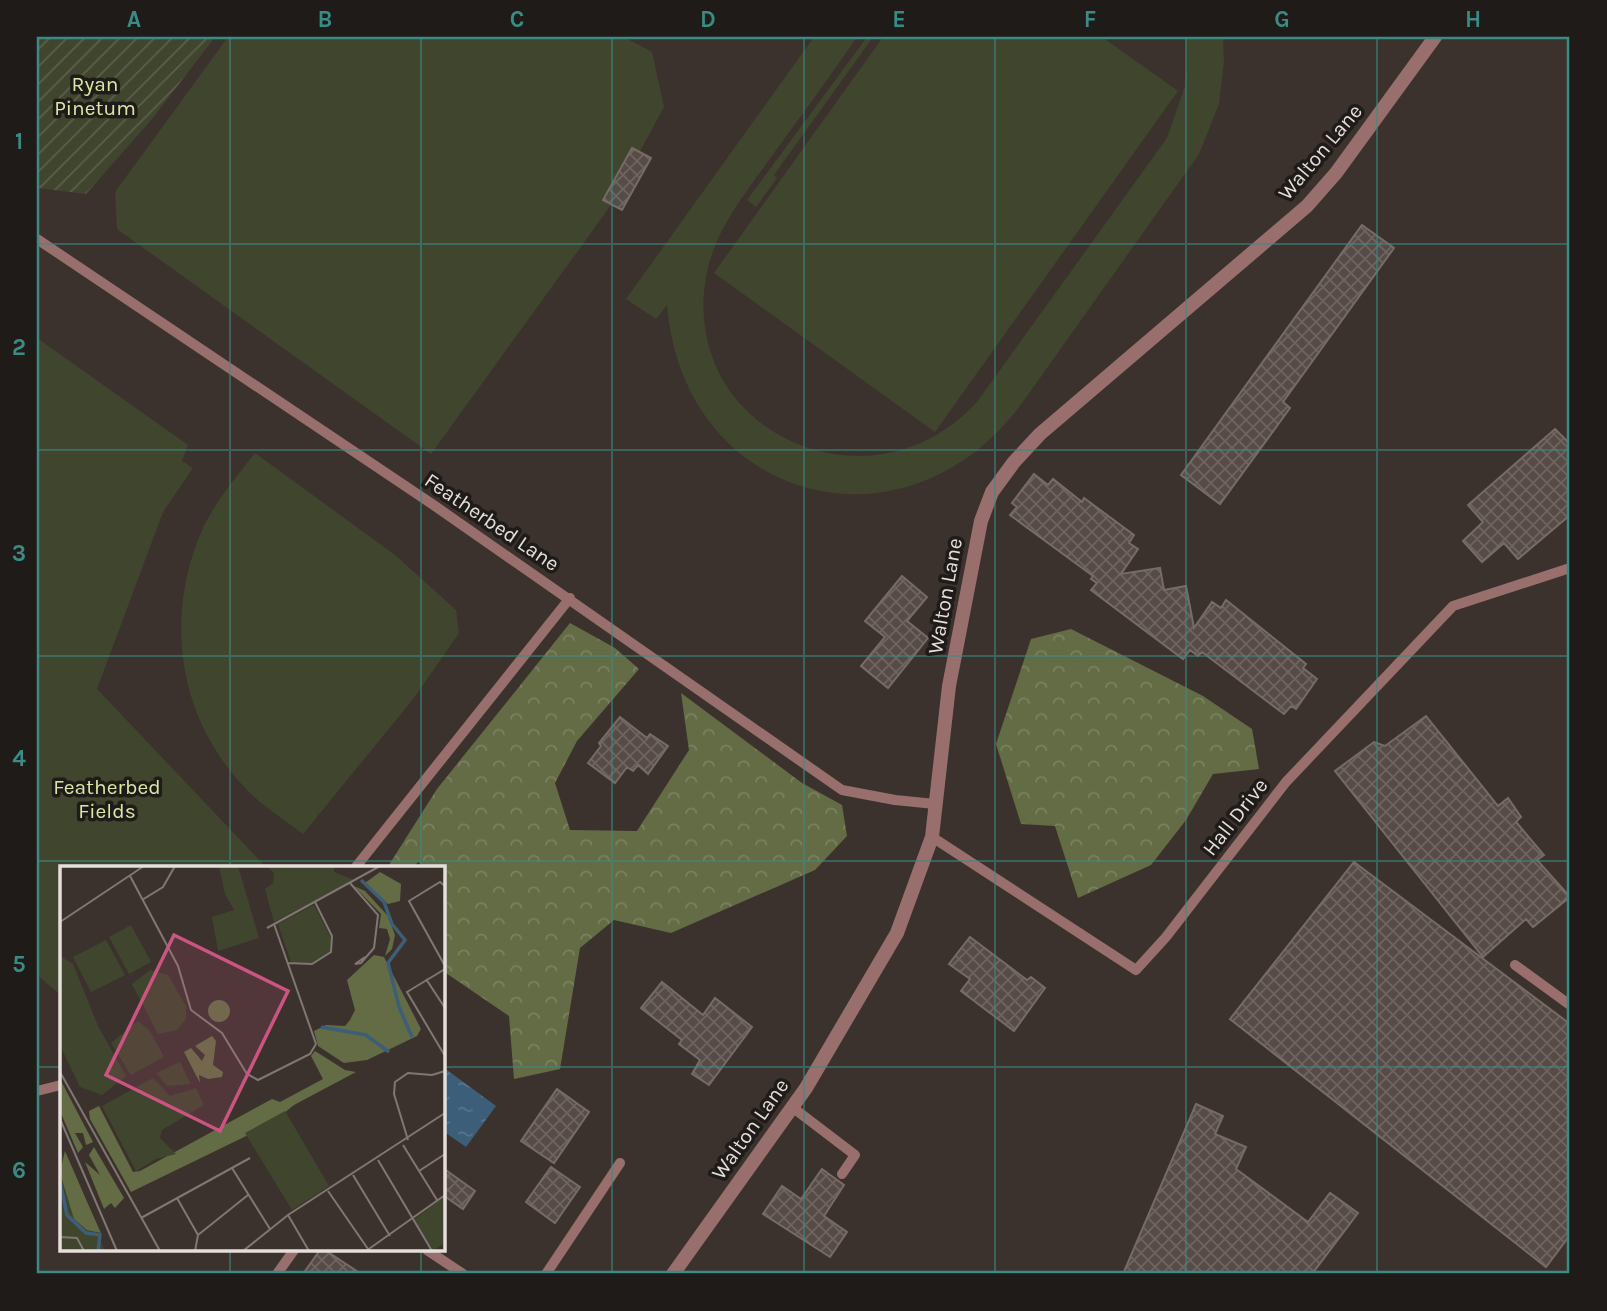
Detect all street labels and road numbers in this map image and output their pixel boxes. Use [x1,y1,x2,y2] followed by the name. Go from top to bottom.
[1273,99,1367,205] street label: Walton Lane
[420,468,564,576] street label: Featherbed Lane
[923,536,967,656] street label: Walton Lane
[1197,774,1273,860] street label: Hall Drive
[706,1074,794,1184] street label: Walton Lane

